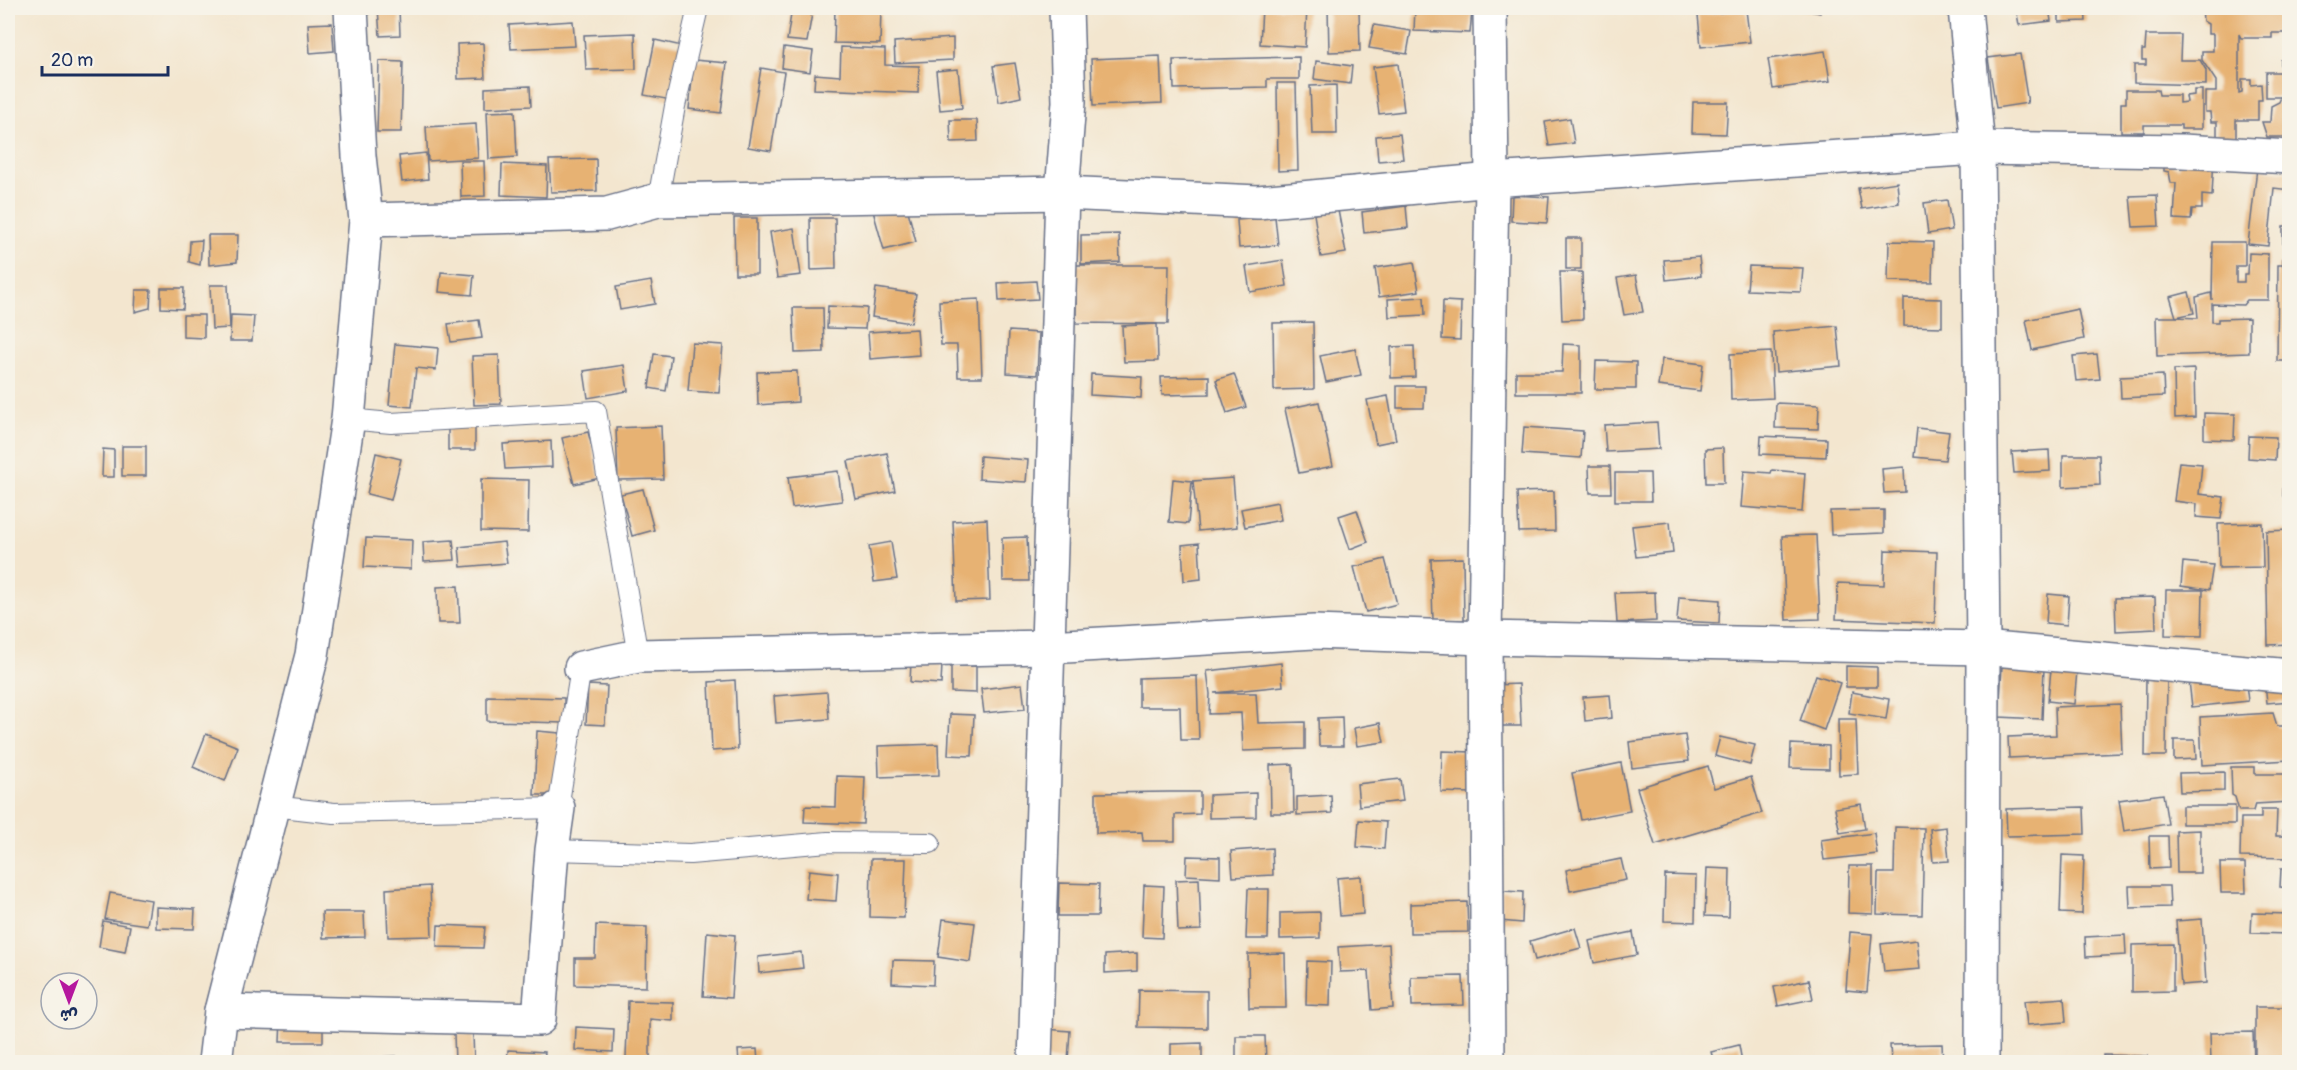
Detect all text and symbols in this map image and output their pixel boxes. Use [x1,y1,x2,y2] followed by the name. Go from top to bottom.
[42,39,168,77] scale bar
[51,49,93,72] text: 20 m
[39,971,99,1031] north arrow
[60,1005,78,1025] text: ش

